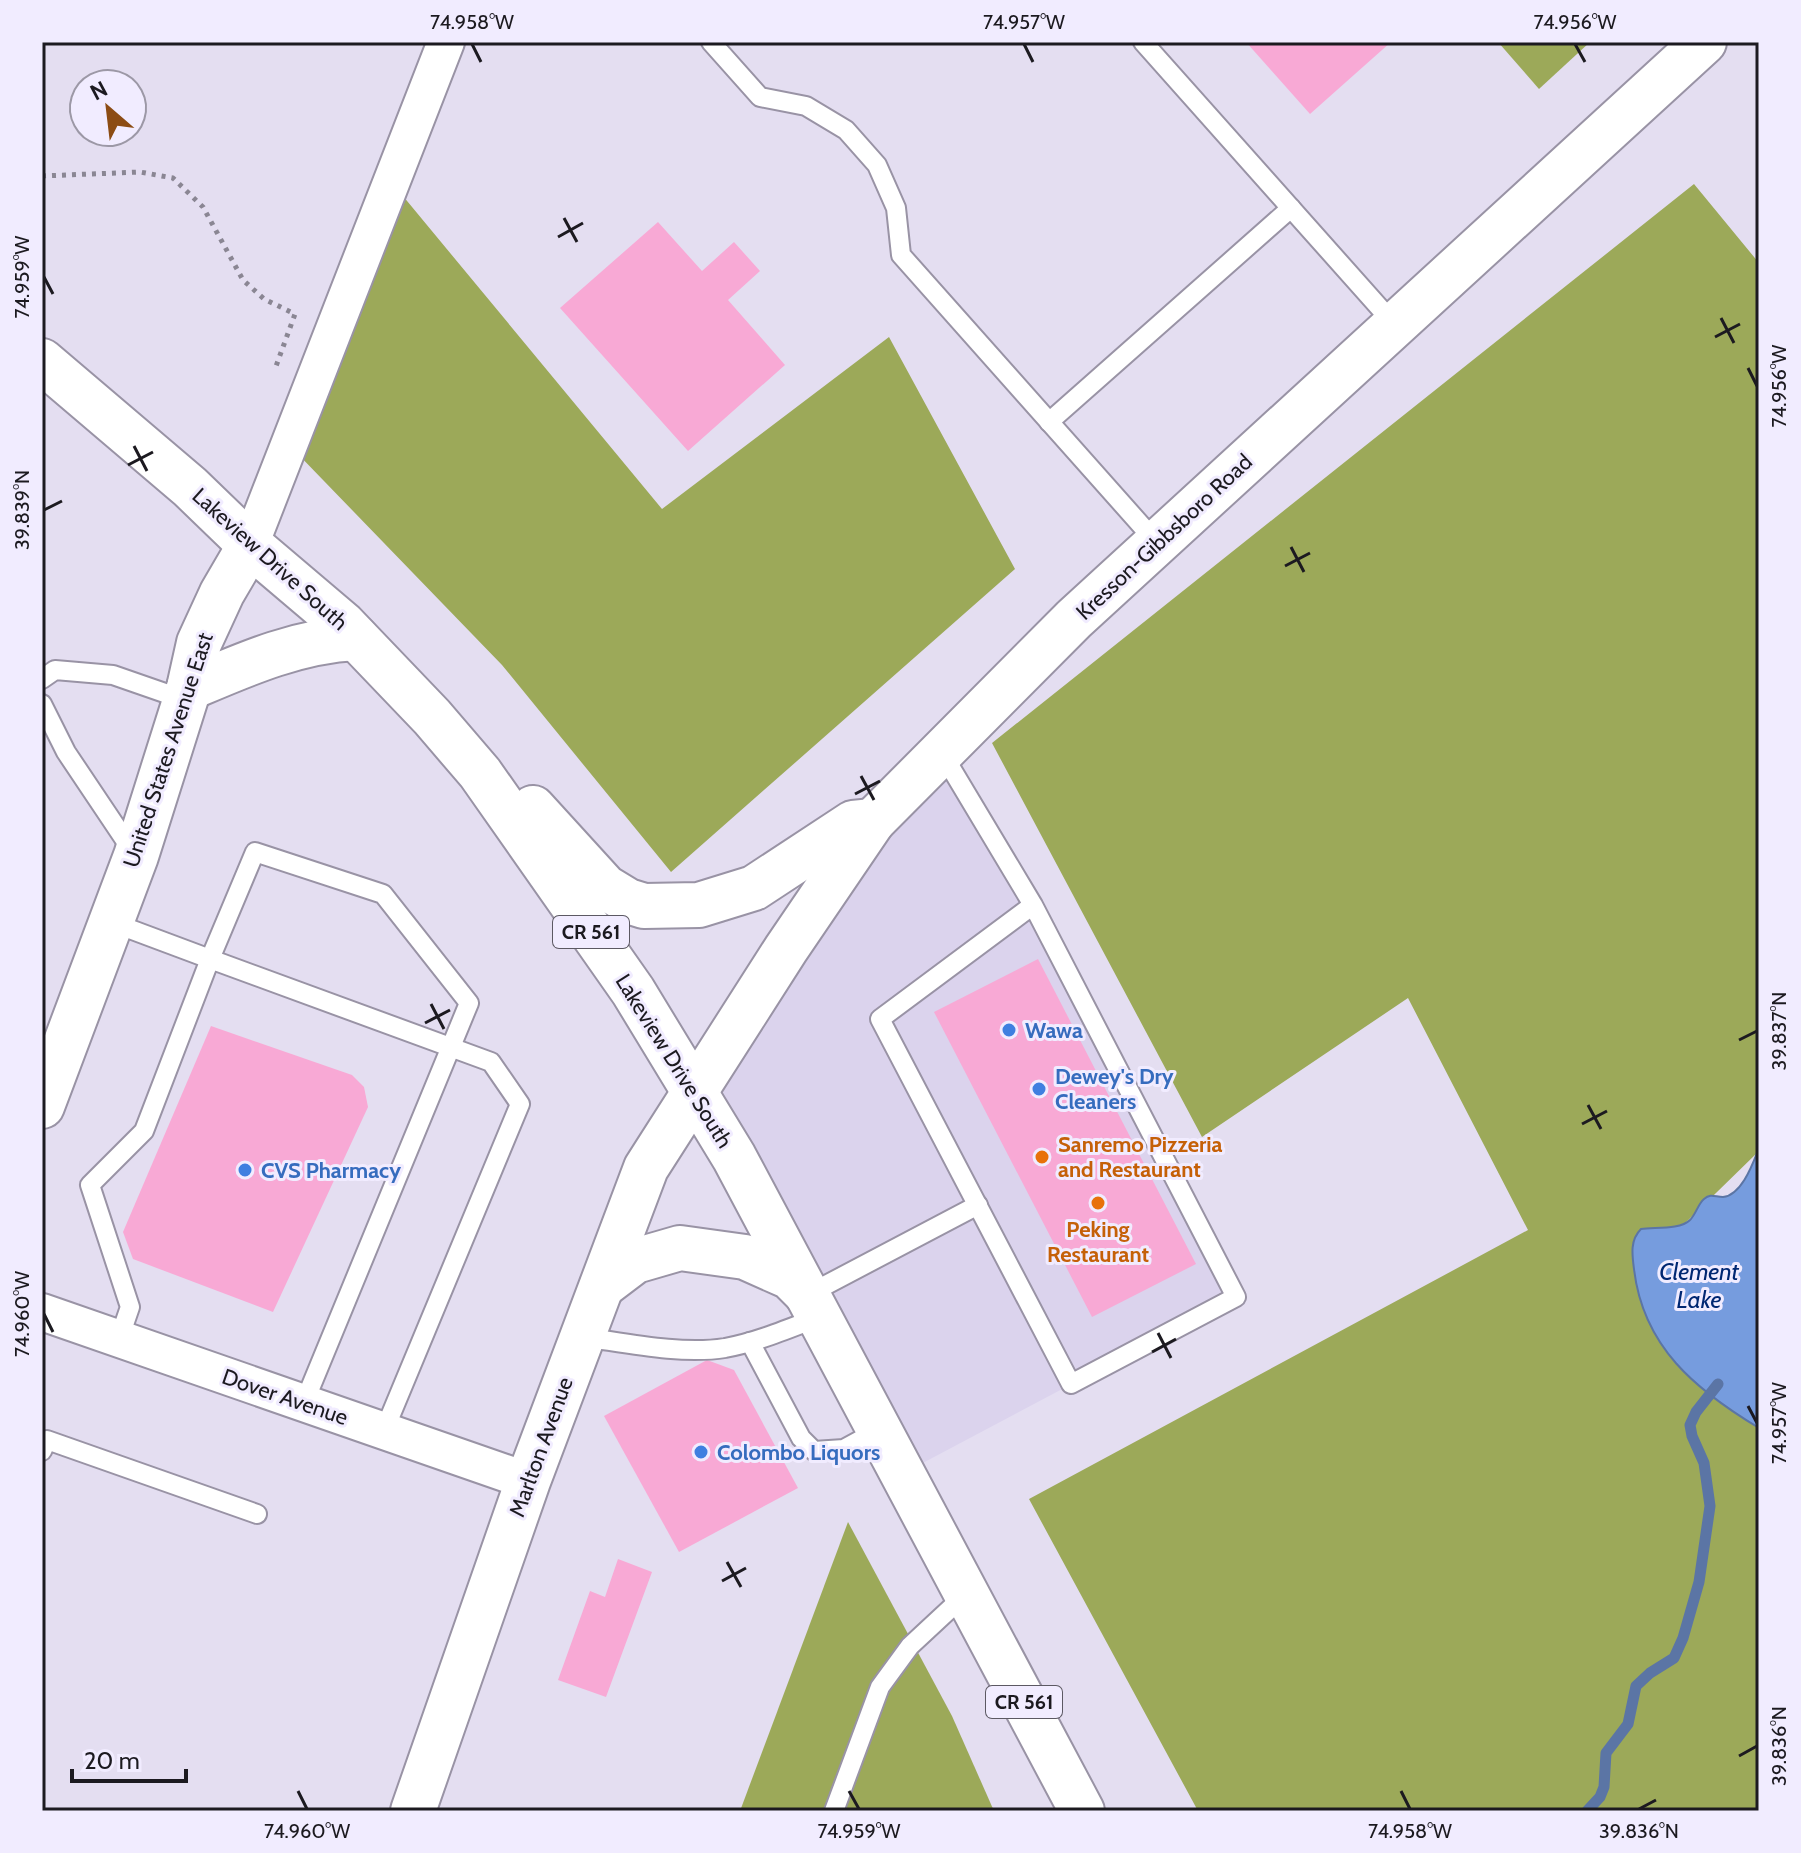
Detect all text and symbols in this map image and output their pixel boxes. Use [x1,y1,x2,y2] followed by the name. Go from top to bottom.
[430,10,514,34] text: 74.958°W
[983,10,1065,34] text: 74.957°W
[1534,10,1616,34] text: 74.956°W
[68,68,148,148] north arrow
[86,75,112,106] text: N
[10,235,34,319] text: 74.959°W
[1767,345,1791,427] text: 74.956°W
[1070,448,1258,626] street label: Kresson-Gibbsboro Road
[10,470,34,550] text: 39.839°N
[187,482,353,636] street label: Lakeview Drive South
[117,629,219,871] street label: United States Avenue East
[553,916,629,948] road number: CR 561
[610,969,738,1153] street label: Lakeview Drive South
[1767,992,1791,1070] text: 39.837°N
[1025,1017,1083,1044] place label: Wawa
[1000,1021,1018,1039] marker: Wawa
[1055,1063,1174,1115] place label: Dewey's Dry Cleaners
[1030,1080,1048,1098] marker: Dewey's Dry Cleaners
[1058,1131,1223,1183] place label: Sanremo Pizzeria and Restaurant
[1033,1148,1051,1166] marker: Sanremo Pizzeria and Restaurant
[261,1157,401,1184] place label: CVS Pharmacy
[236,1161,254,1179] marker: CVS Pharmacy
[1089,1194,1107,1212] marker: Peking Restaurant
[1047,1216,1150,1268] place label: Peking Restaurant
[1659,1257,1740,1314] water label: Clement Lake
[10,1271,34,1357] text: 74.960°W
[219,1363,351,1431] street label: Dover Avenue
[503,1373,579,1521] street label: Marlton Avenue
[1767,1382,1791,1464] text: 74.957°W
[717,1439,880,1466] place label: Colombo Liquors
[692,1443,710,1461] marker: Colombo Liquors
[986,1686,1062,1718] road number: CR 561
[1767,1706,1791,1786] text: 39.836°N
[72,1733,186,1783] scale bar
[84,1746,140,1775] text: 20 m
[264,1819,350,1843] text: 74.960°W
[817,1819,901,1843] text: 74.959°W
[1368,1819,1452,1843] text: 74.958°W
[1599,1819,1679,1843] text: 39.836°N

